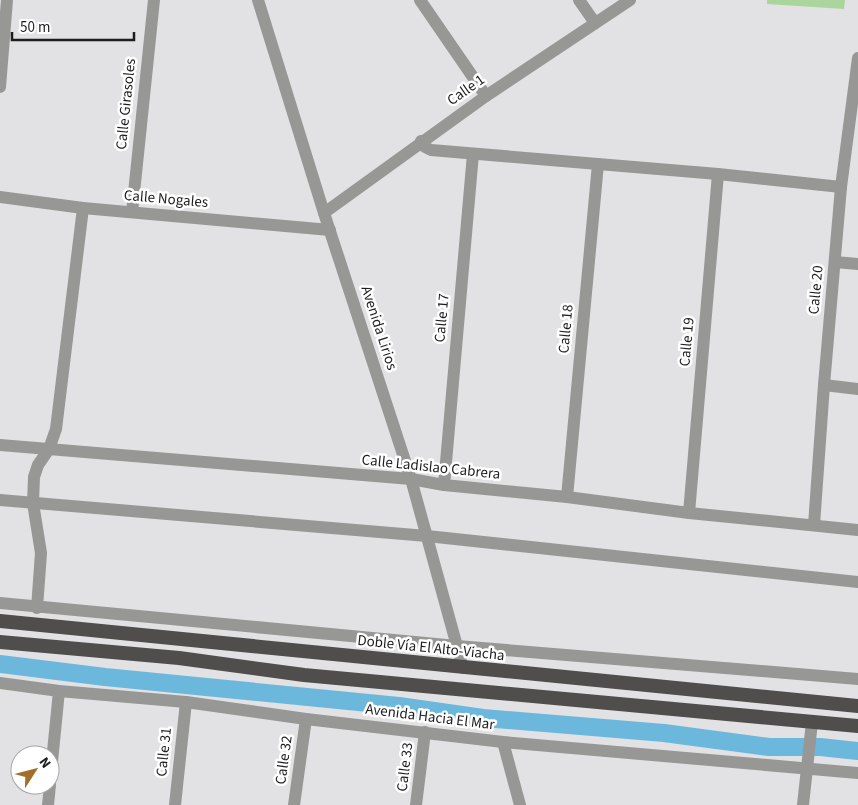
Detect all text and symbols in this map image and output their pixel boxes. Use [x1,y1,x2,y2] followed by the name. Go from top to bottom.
[12,10,135,42] scale bar
[20,17,50,38] text: 50 m
[111,57,141,151] street label: Calle Girasoles
[443,69,489,111] street label: Calle 1
[123,185,209,213] street label: Calle Nogales
[803,265,829,315] street label: Calle 20
[355,283,403,373] street label: Avenida Lirios
[429,293,455,343] street label: Calle 17
[553,304,579,354] street label: Calle 18
[674,317,700,367] street label: Calle 19
[361,449,501,485] street label: Calle Ladislao Cabrera
[356,630,506,666] street label: Doble Vía El Alto-Viacha
[364,699,497,735] street label: Avenida Hacia El Mar
[151,726,177,778] street label: Calle 31
[270,734,298,786] street label: Calle 32
[392,741,418,793] street label: Calle 33
[10,745,60,795] north arrow
[34,753,56,773] text: N

